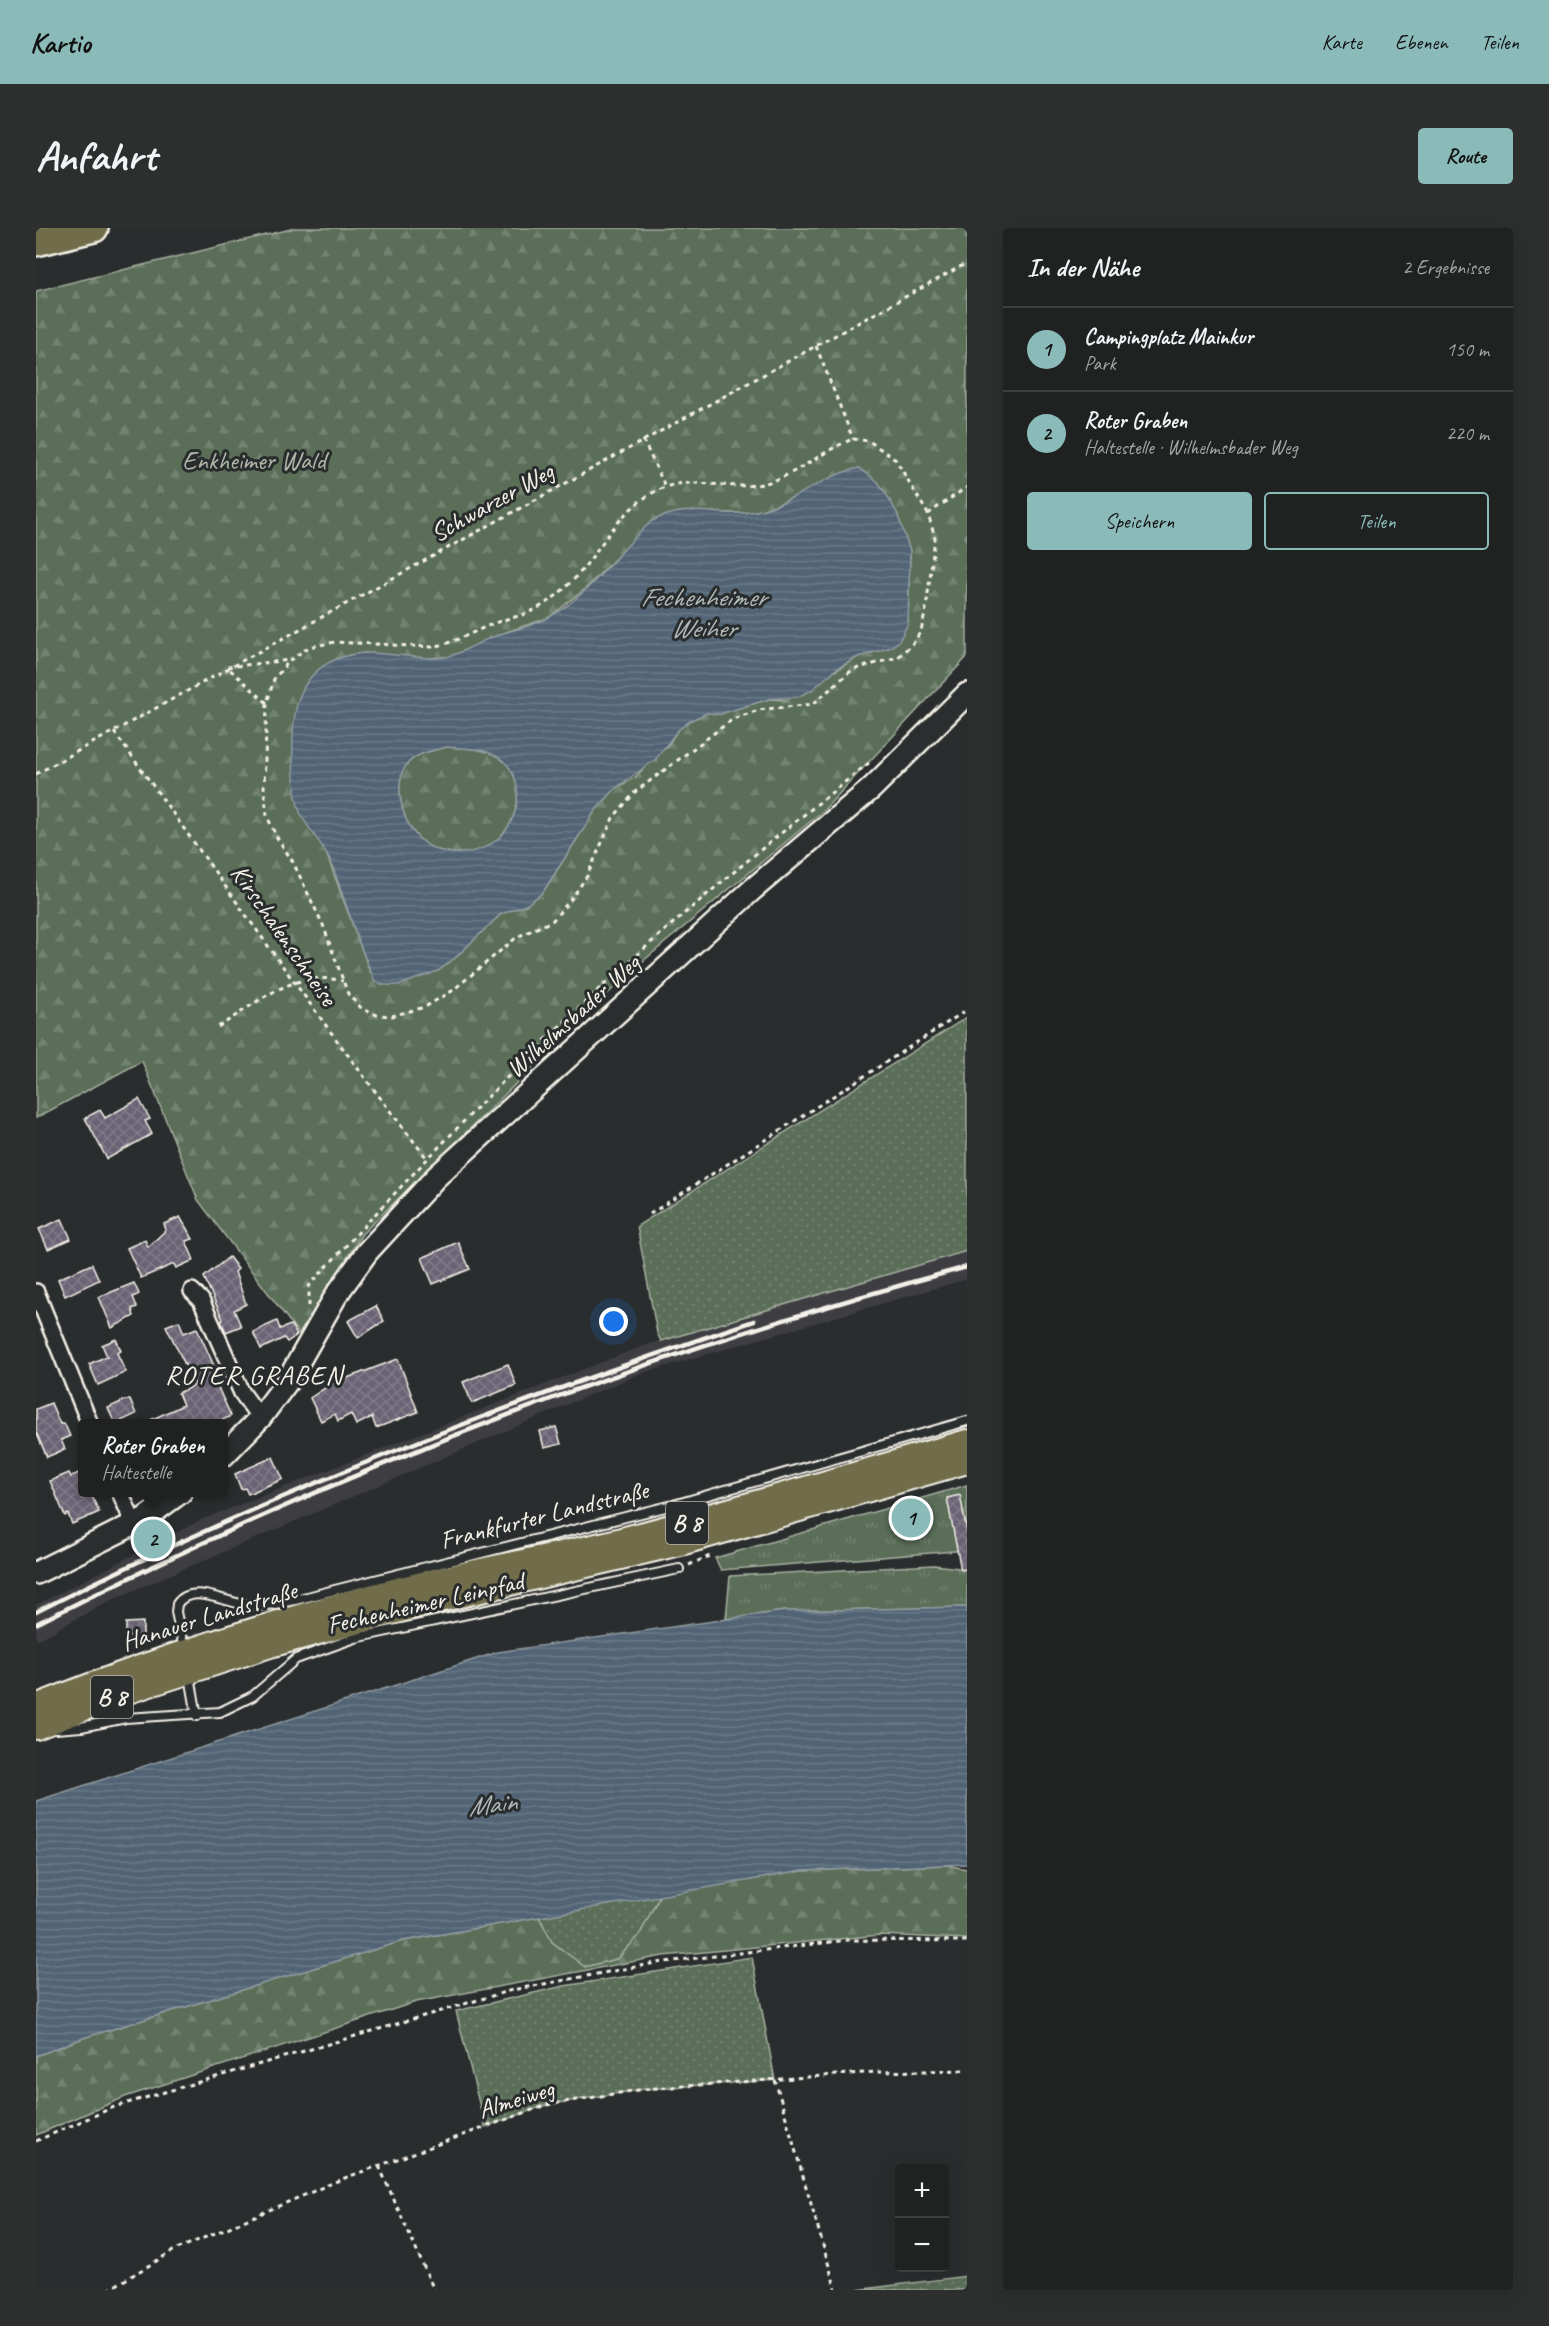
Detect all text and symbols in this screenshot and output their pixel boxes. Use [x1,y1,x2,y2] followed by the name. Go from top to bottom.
[30,25,91,60] text: Kartio
[1322,29,1362,55] text: Karte
[1395,29,1448,55] text: Ebenen
[1481,29,1519,55] text: Teilen
[1418,128,1513,184] button: Route
[36,130,156,183] text: Anfahrt
[1027,251,1139,284] text: In der Nähe
[1402,255,1489,280] text: 2 Ergebnisse
[1084,323,1253,351] text: Campingplatz Mainkur
[1042,337,1051,362] text: 1
[1446,337,1489,362] text: 150 m
[1084,351,1116,376] text: Park
[1084,407,1187,435] text: Roter Graben
[1042,421,1051,446] text: 2
[1446,421,1489,446] text: 220 m
[1084,435,1298,460] text: Haltestelle · Wilhelmsbader Weg
[182,444,329,477] park label: Enkheimer Wald
[425,454,561,549] street label: Schwarzer Weg
[1027,492,1252,550] button: Speichern
[1264,492,1489,550] button: Teilen
[641,580,770,645] water label: Fechenheimer Weiher
[223,858,346,1013] street label: Kirschalenschneise
[499,946,648,1085] street label: Wilhelmsbader Weg
[599,1307,628,1336] your location
[165,1358,345,1392] district label: ROTER GRABEN
[78,1419,228,1497] popup
[101,1432,205,1460] text: Roter Graben
[101,1460,171,1485] text: Haltestelle
[437,1473,654,1557] street label: Frankfurter Landstraße
[892,1496,930,1540] pin: 1
[666,1502,708,1544] road number: B 8
[134,1516,172,1562] pin: 2
[324,1564,530,1642] street label: Fechenheimer Leinpfad
[117,1573,303,1658] street label: Hanauer Landstraße
[91,1676,133,1718] road number: B 8
[466,1784,520,1824] water label: Main
[474,2071,560,2126] street label: Almeiweg
[895,2164,949,2272] map controls
[895,2164,949,2218] button: +
[895,2218,949,2272] button: −

